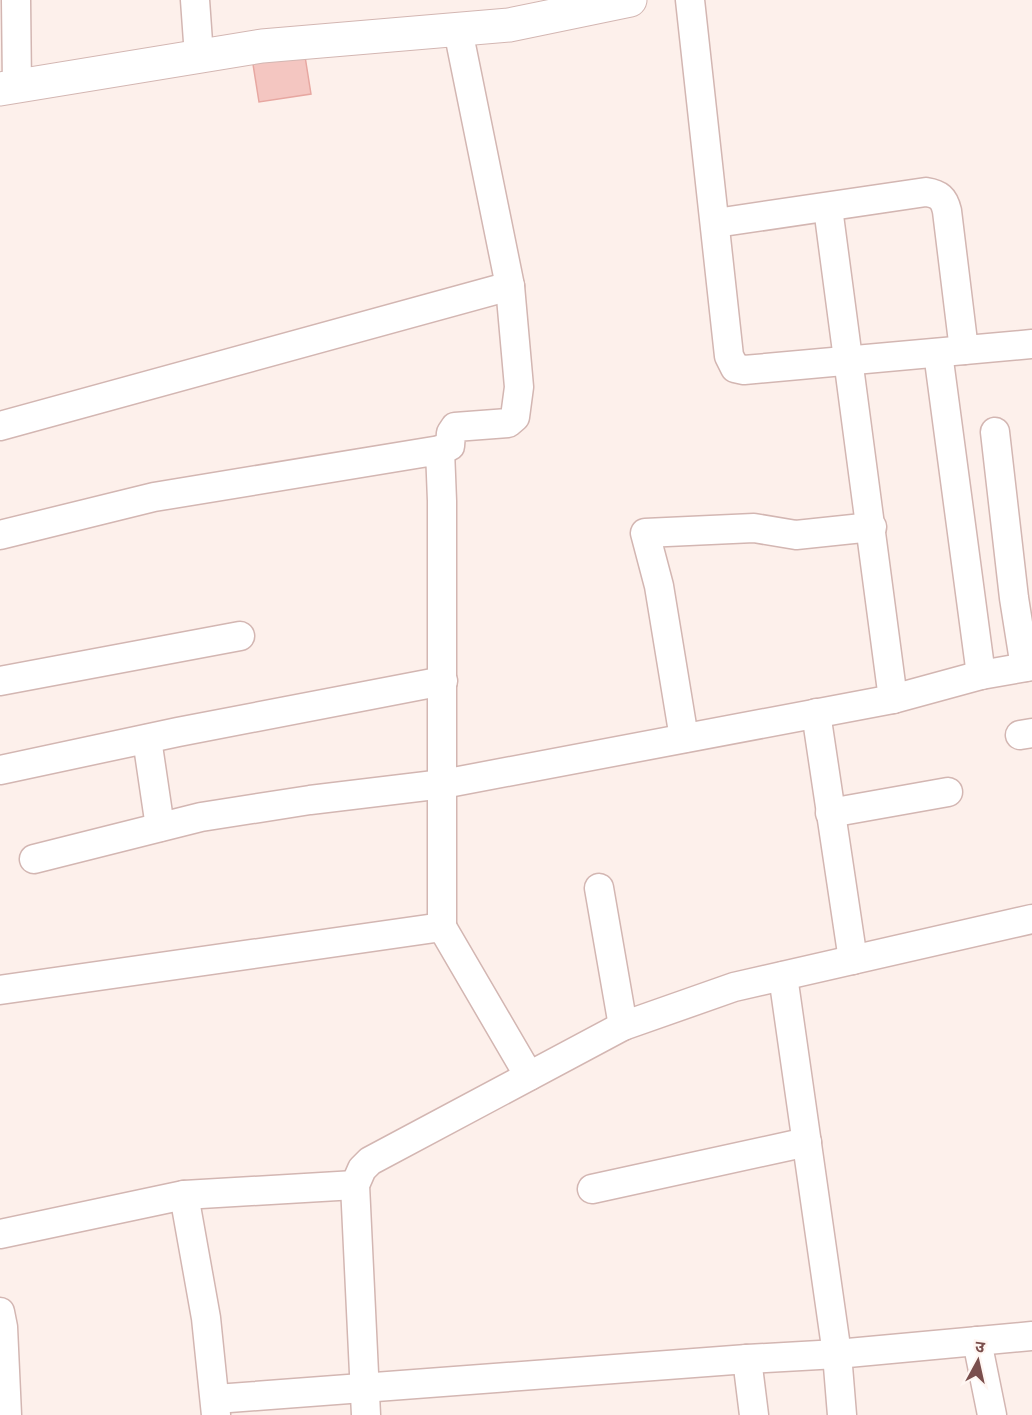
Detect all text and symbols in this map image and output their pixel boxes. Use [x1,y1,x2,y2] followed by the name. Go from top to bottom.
[948,1331,1008,1391] north arrow
[974,1336,987,1357] text: उ

